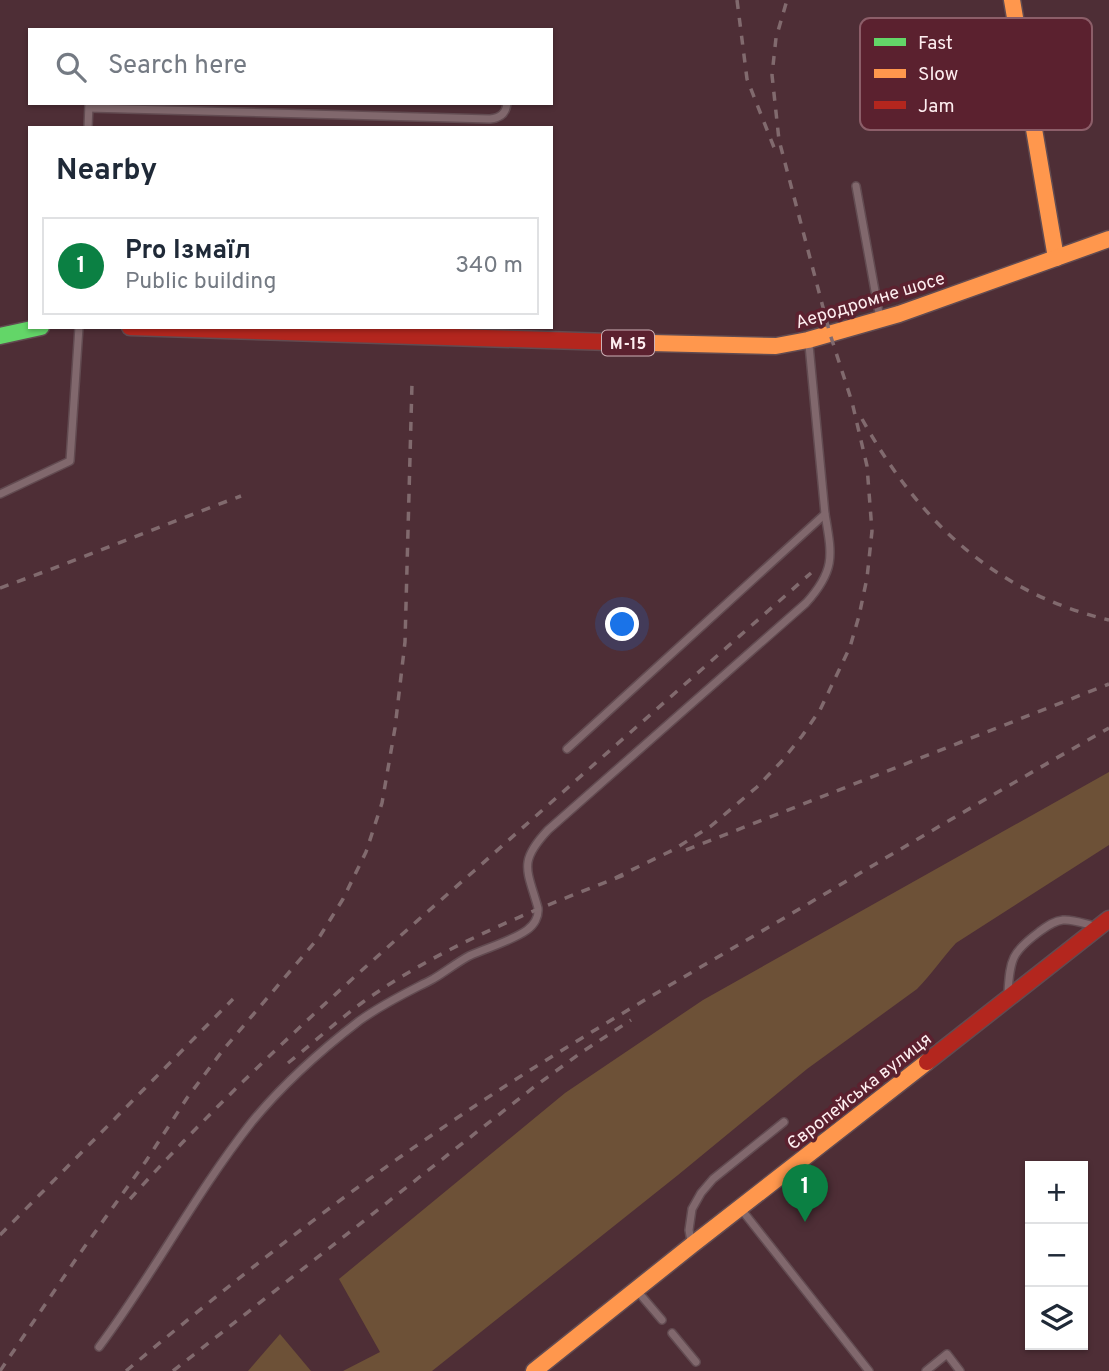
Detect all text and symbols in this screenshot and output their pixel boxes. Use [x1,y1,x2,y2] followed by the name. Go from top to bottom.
[860,18,1092,130] legend
[28,28,553,105] search box
[918,32,953,56] text: Fast
[52,48,90,86] icon: search
[108,50,247,83] text: Search here
[918,63,958,87] text: Slow
[918,95,955,119] text: Jam
[56,153,157,190] text: Nearby
[125,235,251,268] text: Pro Ізмаїл
[76,252,86,281] text: 1
[455,252,523,281] text: 340 m
[125,268,277,297] text: Public building
[793,268,948,335] street label: Аеродромне шосе
[602,330,654,356] road number: М-15
[605,607,639,641] your location
[783,1028,937,1156] street label: Європейська вулиця
[1025,1161,1088,1350] map controls
[1025,1161,1088,1224] button: +
[782,1164,828,1222] pin: 1
[1025,1224,1088,1287] button: −
[1025,1287,1088,1350] button: layers

